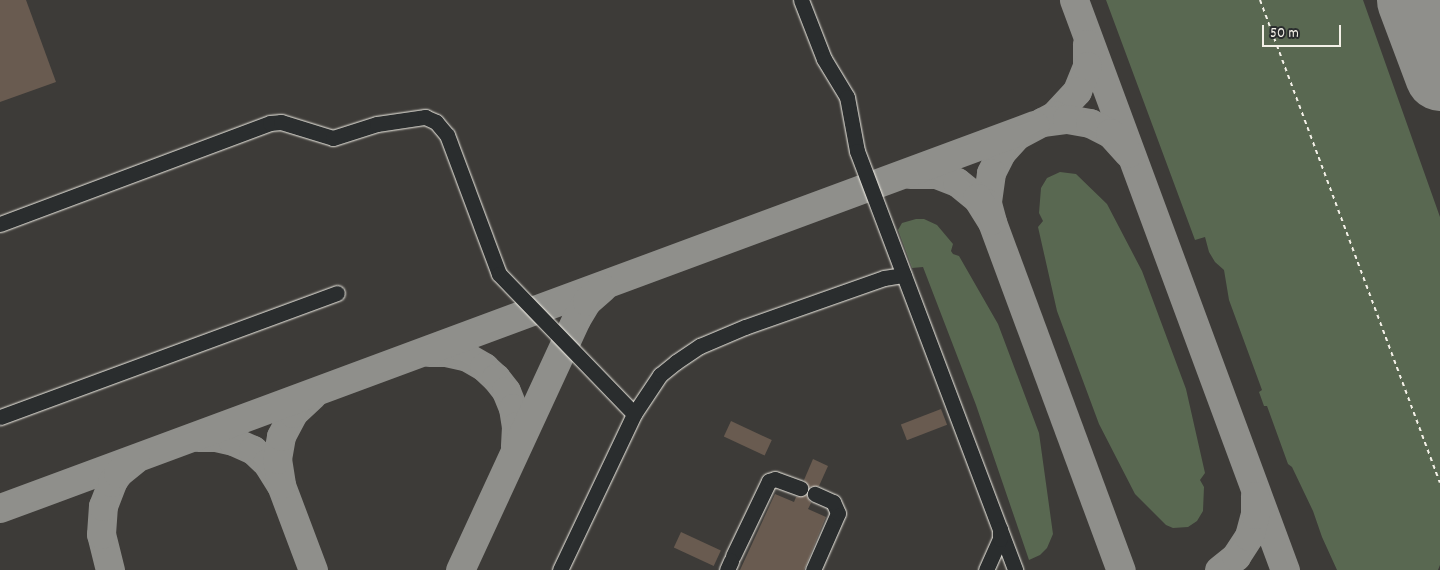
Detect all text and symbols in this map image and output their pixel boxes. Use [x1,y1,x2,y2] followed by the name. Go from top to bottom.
[1265,15,1344,47] scale bar
[1270,23,1299,45] text: 50 m

